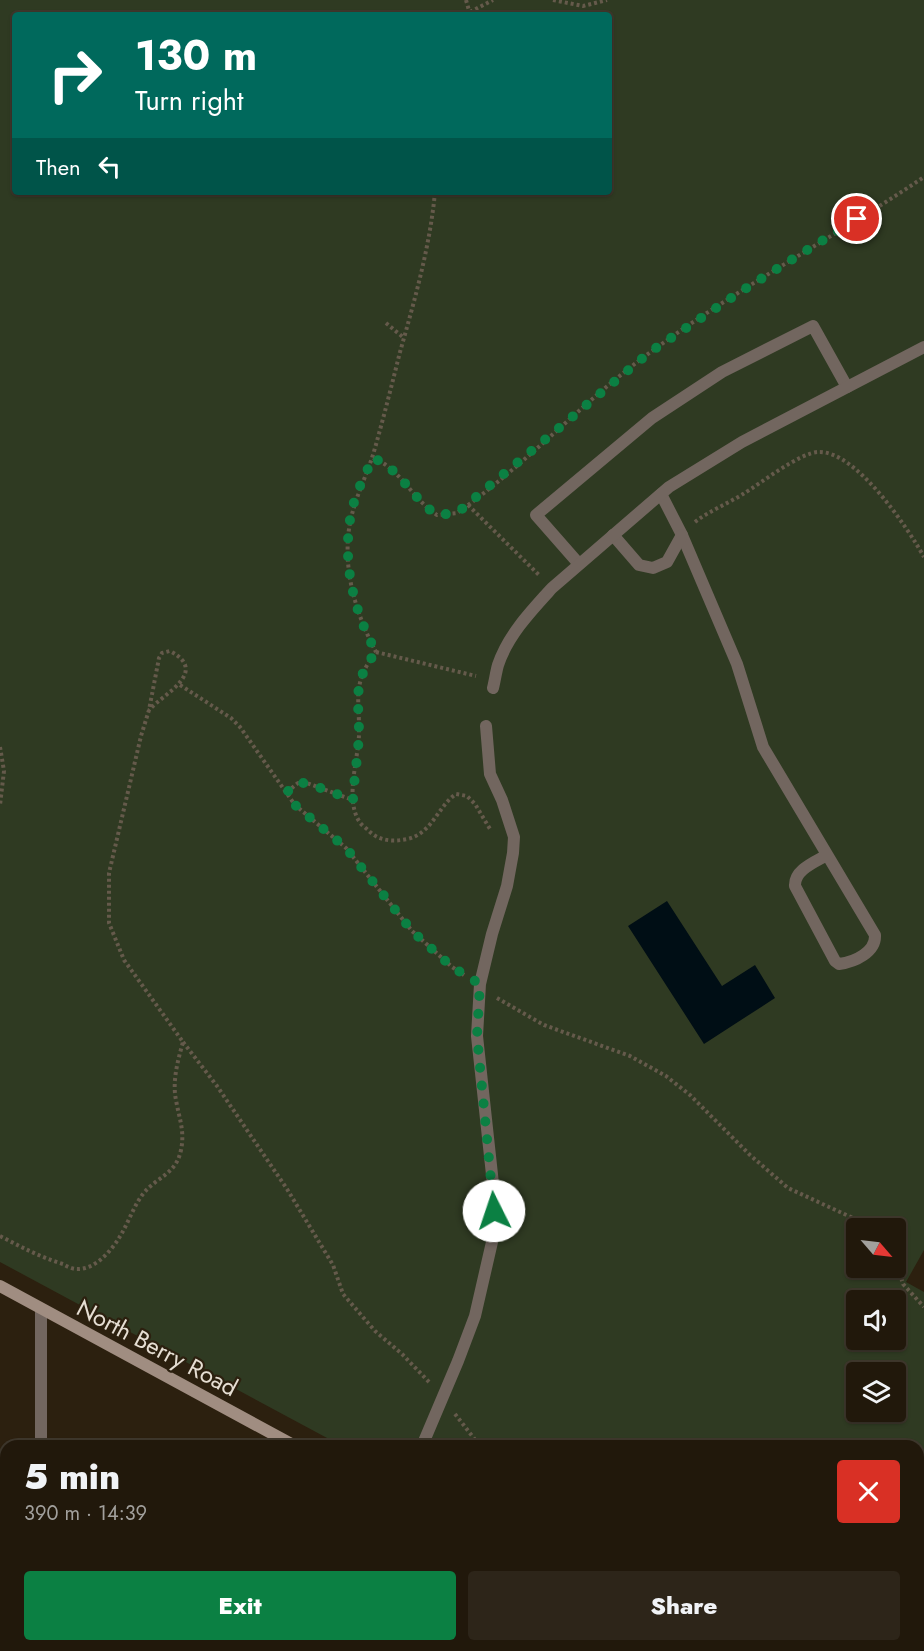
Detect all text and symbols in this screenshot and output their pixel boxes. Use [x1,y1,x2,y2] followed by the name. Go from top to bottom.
[135,25,257,86] text: 130 m
[36,36,114,114] icon: right
[135,81,243,120] text: Turn right
[93,150,126,183] icon: left
[36,151,81,183] text: Then
[831,193,882,244] pin
[840,202,873,235] icon: arrive
[462,1179,526,1243] position arrow
[846,1218,906,1278] north arrow
[846,1218,906,1422] map controls
[70,1290,244,1405] street label: North Berry Road
[846,1290,906,1350] button: sound
[846,1362,906,1422] button: layers
[24,1450,120,1502] text: 5 min
[837,1460,900,1523] button: close
[24,1499,147,1528] text: 390 m · 14:39
[24,1571,456,1640] button: Exit
[468,1571,900,1640] button: Share

